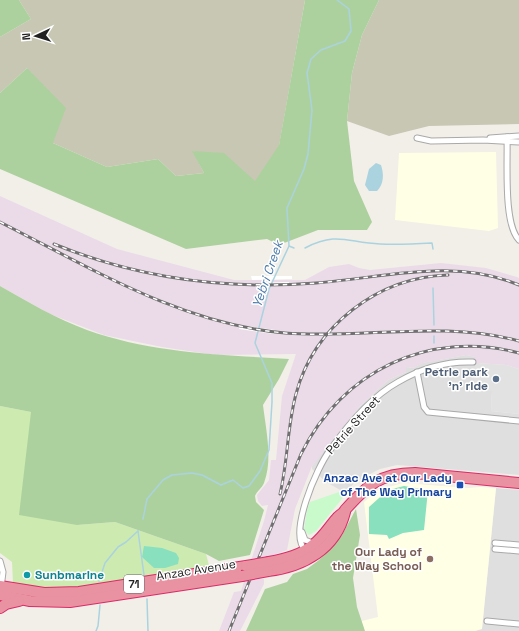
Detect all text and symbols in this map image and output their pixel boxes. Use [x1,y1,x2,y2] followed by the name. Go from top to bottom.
[16,16,56,56] north arrow
[19,33,33,41] text: N
[248,237,288,310] water label: Yebri Creek
[425,364,488,394] place label: Petrie park 'n' ride
[491,374,501,384] marker: Petrie park 'n' ride
[322,392,384,458] street label: Petrie Street
[323,470,452,500] place label: Anzac Ave at Our Lady of The Way Primary
[455,480,465,490] marker: Anzac Ave at Our Lady of The Way Primary
[332,544,422,574] place label: Our Lady of the Way School
[425,554,435,564] marker: Our Lady of the Way School
[155,556,237,584] street label: Anzac Avenue
[35,567,104,583] place label: Sunbmarine
[22,570,32,580] marker: Sunbmarine
[124,575,144,593] road number: 71

